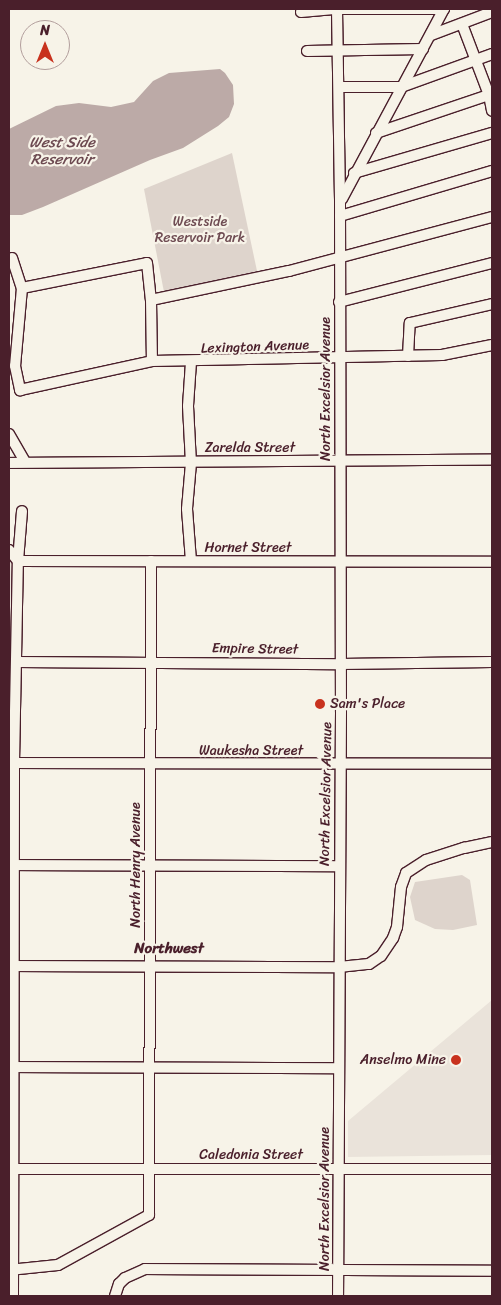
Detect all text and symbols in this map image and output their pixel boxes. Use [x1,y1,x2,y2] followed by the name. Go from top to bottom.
[40,18,50,43] text: N
[20,20,70,70] north arrow
[29,133,95,168] water label: West Side Reservoir
[155,214,245,246] park label: Westside Reservoir Park
[318,317,334,461] street label: North Excelsior Avenue
[201,337,309,357] street label: Lexington Avenue
[205,440,295,456] street label: Zarelda Street
[204,540,292,556] street label: Hornet Street
[211,640,299,658] street label: Empire Street
[330,696,406,712] place label: Sam's Place
[314,698,326,710] marker: Sam's Place
[316,722,336,866] street label: North Excelsior Avenue
[199,743,303,759] street label: Waukesha Street
[128,802,144,928] street label: North Henry Avenue
[134,940,204,958] district label: Northwest
[360,1052,446,1068] place label: Anselmo Mine
[450,1054,462,1066] marker: Anselmo Mine
[317,1127,333,1271] street label: North Excelsior Avenue
[199,1147,303,1163] street label: Caledonia Street

